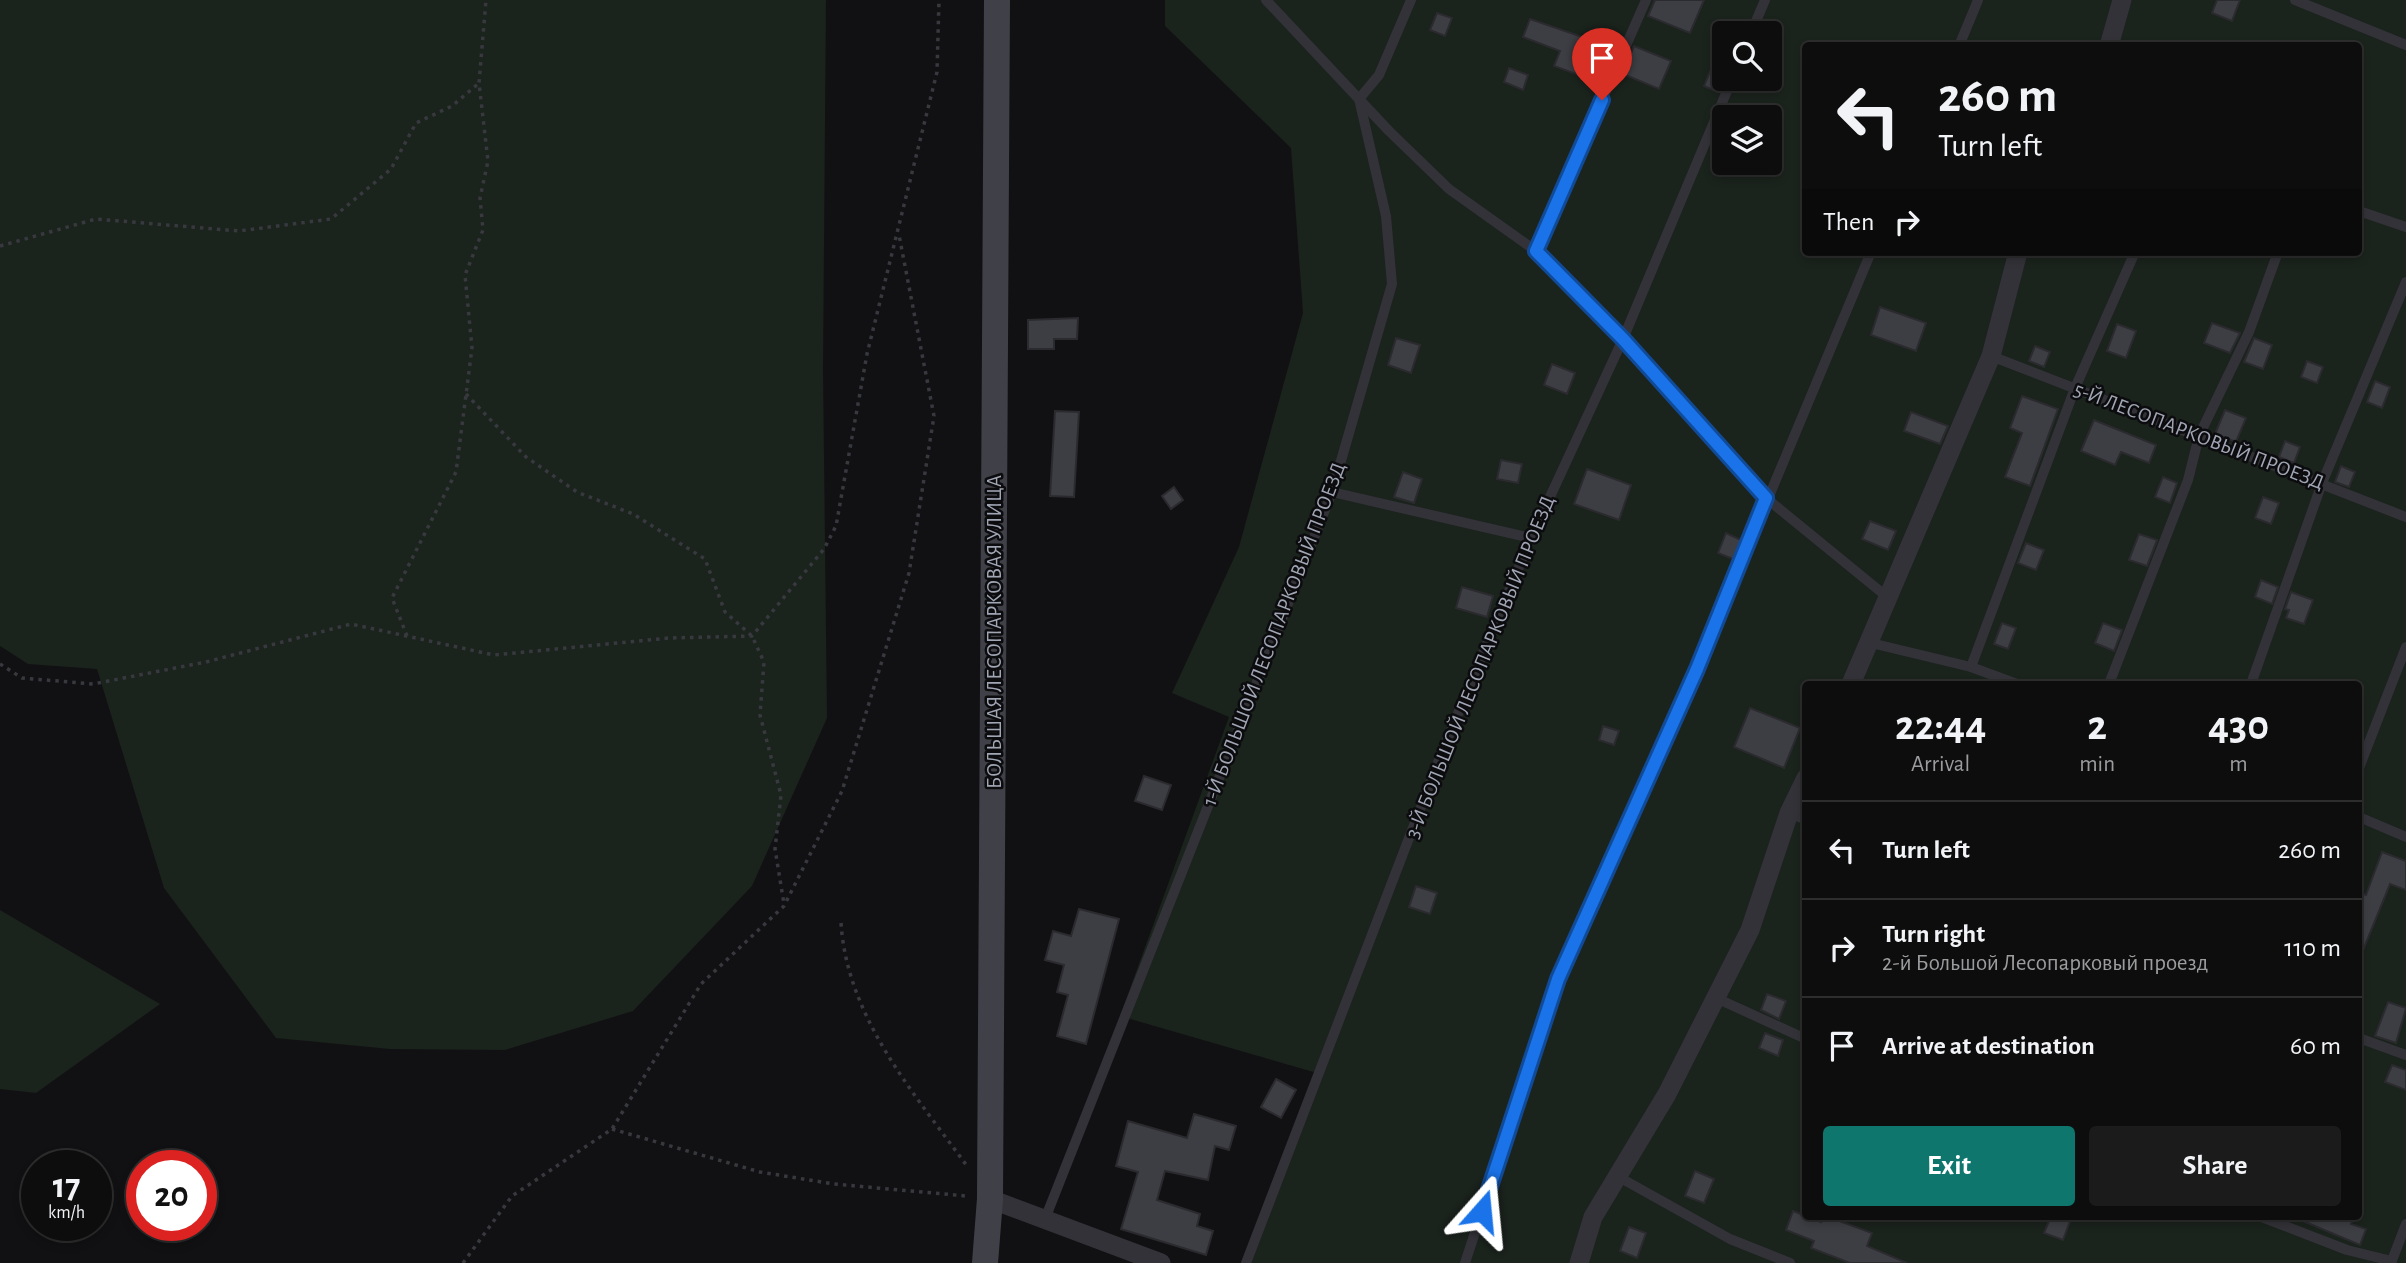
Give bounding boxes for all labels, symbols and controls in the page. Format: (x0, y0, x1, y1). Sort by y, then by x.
map controls (1712, 21, 1782, 175)
button: search (1712, 21, 1782, 91)
pin (1572, 28, 1632, 100)
icon: arrive (1583, 39, 1621, 77)
icon: left (1823, 70, 1914, 161)
text: 260 m (1938, 72, 2057, 121)
button: layers (1712, 105, 1782, 175)
text: Turn left (1938, 130, 2042, 162)
icon: right (1888, 203, 1926, 241)
text: Then (1823, 209, 1874, 235)
street label: 5-Й ЛЕСОПАРКОВЫЙ ПРОЕЗД (2071, 378, 2327, 493)
street label: 1-Й БОЛЬШОЙ ЛЕСОПАРКОВЫЙ ПРОЕЗД (1198, 459, 1349, 809)
street label: БОЛЬШАЯ ЛЕСОПАРКОВАЯ УЛИЦА (984, 475, 1005, 789)
street label: 3-Й БОЛЬШОЙ ЛЕСОПАРКОВЫЙ ПРОЕЗД (1401, 492, 1559, 841)
text: 22:44 (1895, 705, 1986, 747)
text: 2 (2087, 705, 2107, 747)
text: 430 (2208, 705, 2269, 747)
text: Arrival (1911, 753, 1970, 776)
text: min (2079, 753, 2115, 776)
text: m (2229, 753, 2248, 776)
icon: left (1823, 831, 1861, 869)
text: Turn left (1882, 837, 1970, 863)
text: 260 m (2278, 837, 2341, 863)
text: Turn right (1882, 921, 1985, 947)
icon: right (1823, 929, 1861, 967)
text: 110 m (2284, 935, 2341, 961)
text: 2-й Большой Лесопарковый проезд (1882, 952, 2208, 975)
icon: arrive (1823, 1027, 1861, 1065)
text: Arrive at destination (1882, 1033, 2095, 1059)
text: 60 m (2290, 1033, 2341, 1059)
button: Exit (1823, 1126, 2075, 1206)
button: Share (2089, 1126, 2341, 1206)
speed limit sign: 20 (126, 1150, 217, 1241)
text: 17 (53, 1169, 80, 1204)
position arrow (1445, 1174, 1519, 1248)
text: km/h (48, 1204, 85, 1222)

